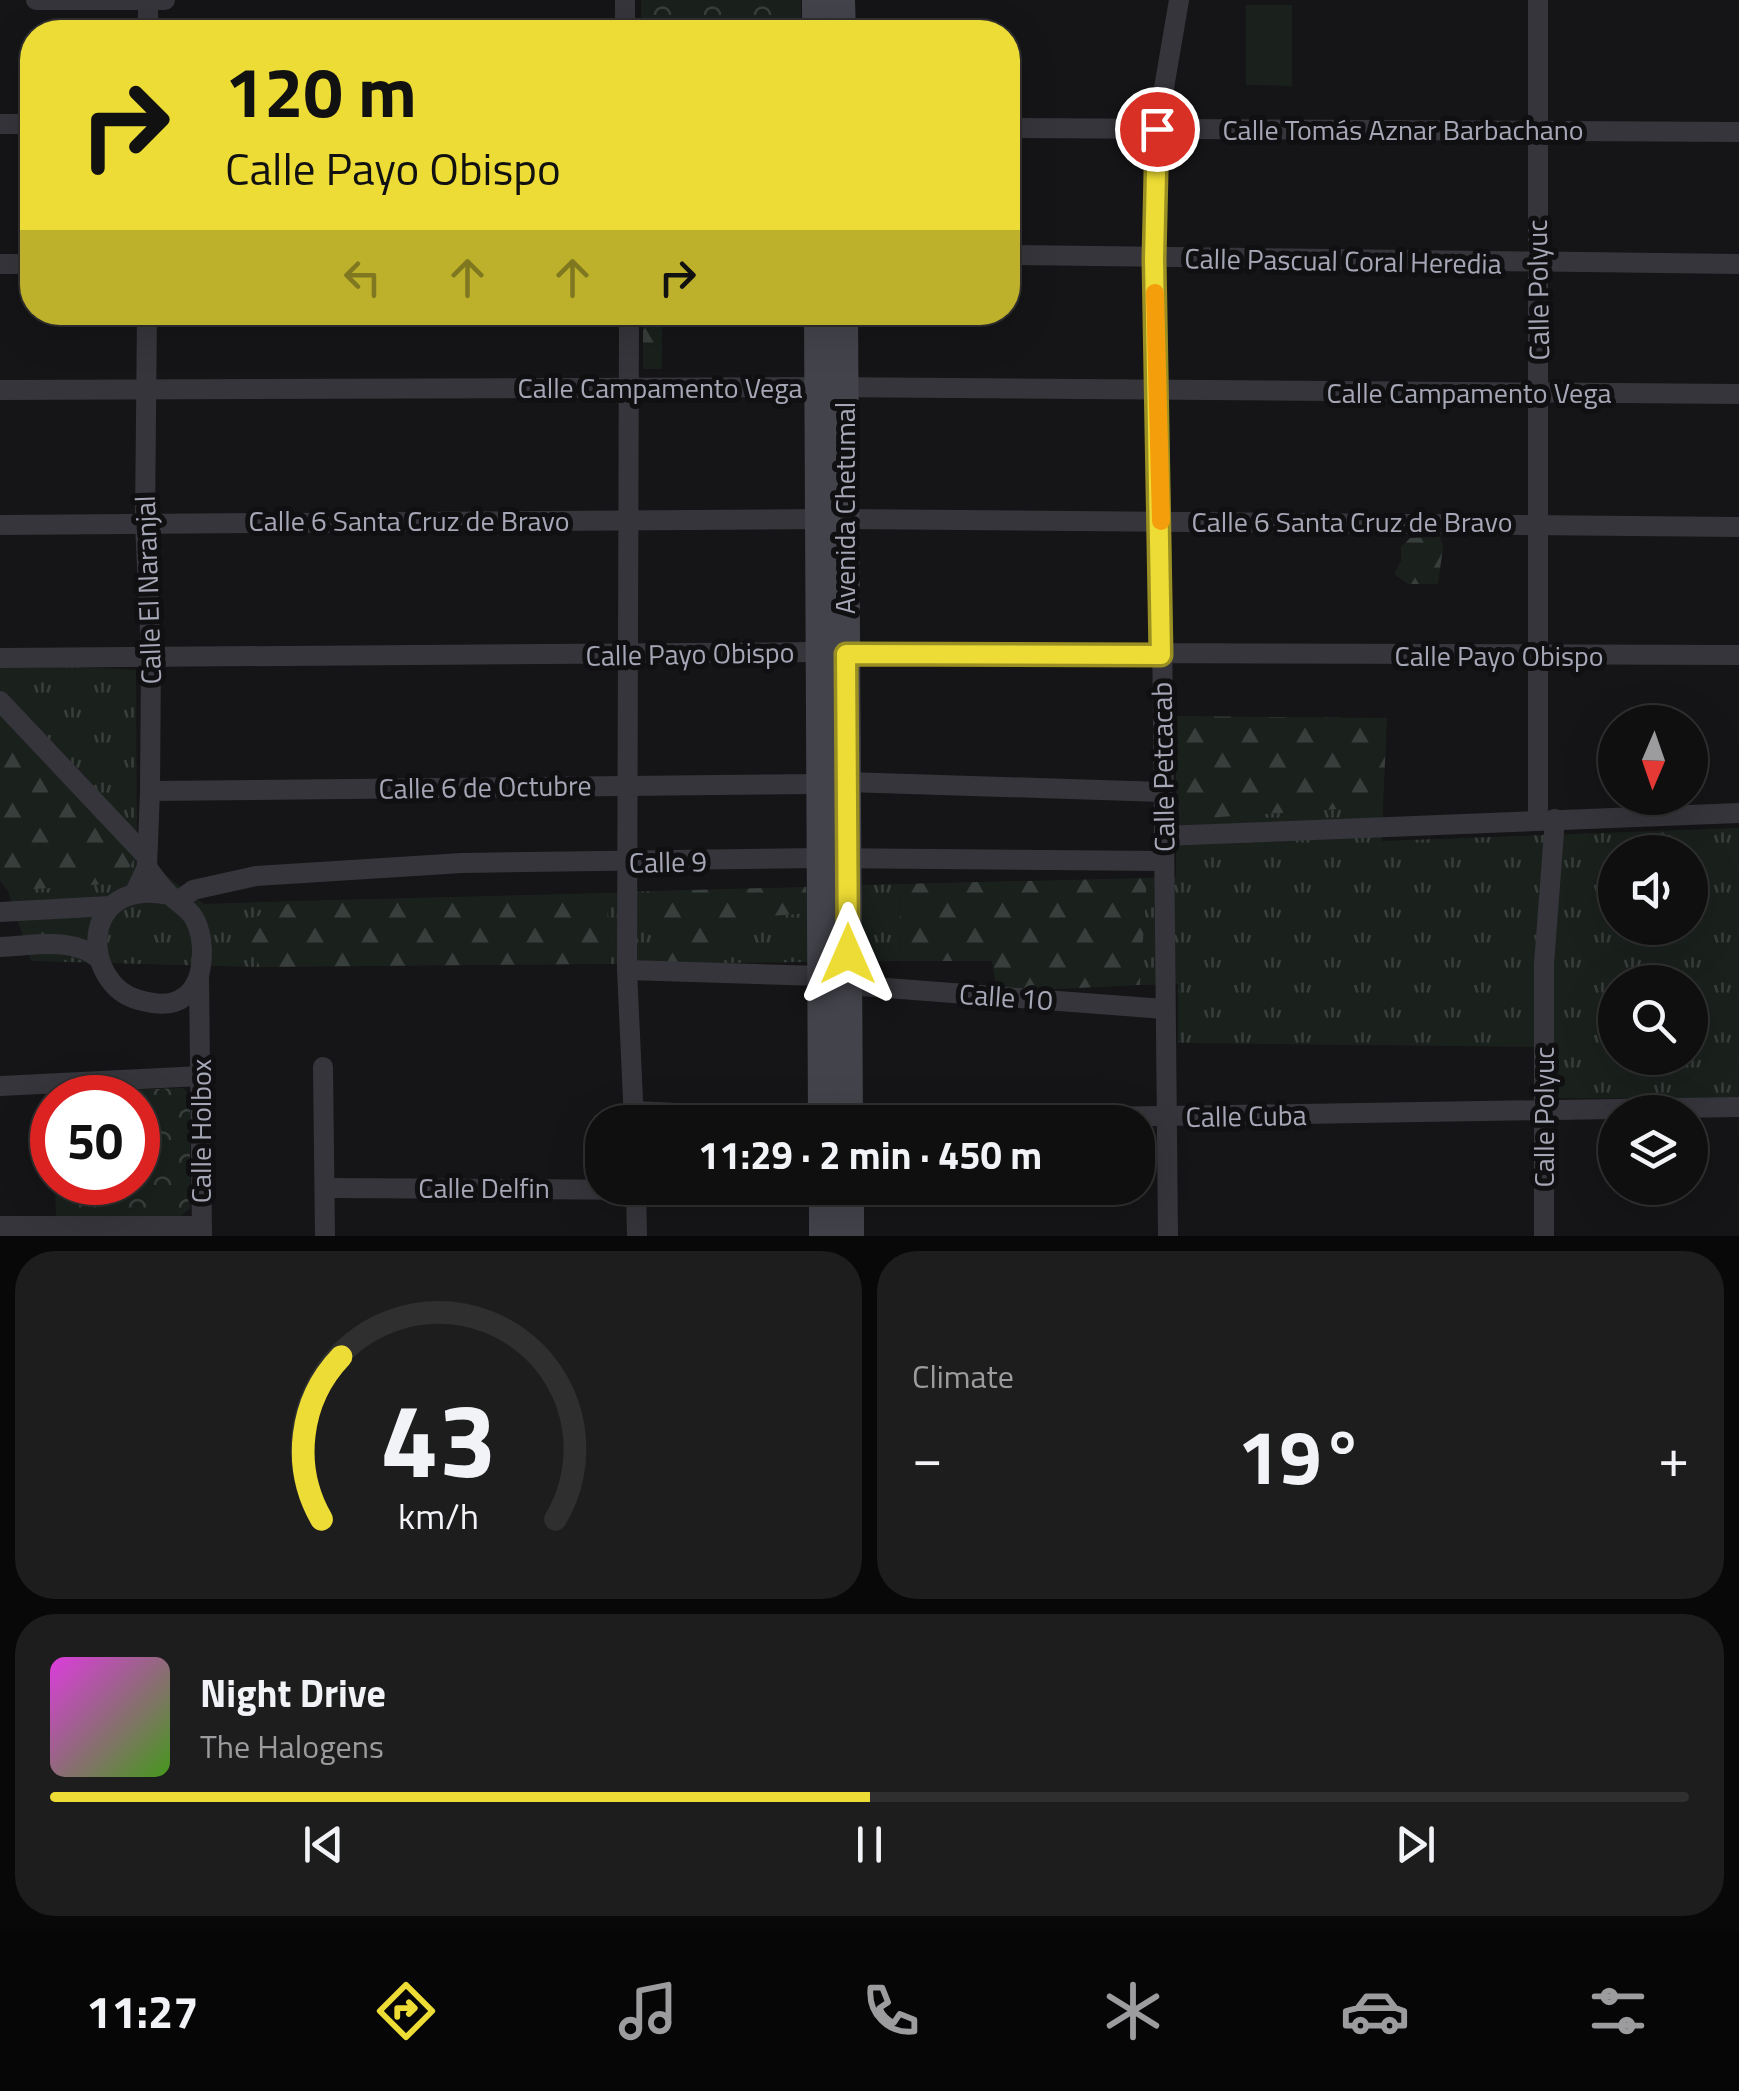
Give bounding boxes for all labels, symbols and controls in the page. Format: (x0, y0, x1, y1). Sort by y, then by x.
text: 120 m (225, 38, 417, 144)
icon: right (60, 60, 190, 190)
pin (1115, 87, 1200, 172)
icon: arrive (1130, 102, 1185, 157)
street label: Calle Tomás Aznar Barbachano (1222, 108, 1584, 151)
text: Calle Payo Obispo (225, 134, 561, 202)
street label: Calle Polyuc (1515, 219, 1560, 361)
street label: Calle Pascual Coral Heredia (1184, 236, 1502, 285)
icon: left (335, 250, 390, 305)
icon: ahead (440, 250, 495, 305)
icon: ahead (545, 250, 600, 305)
icon: right (650, 250, 705, 305)
street label: Calle Campamento Vega (517, 366, 803, 409)
street label: Calle Campamento Vega (1326, 371, 1612, 414)
street label: Avenida Chetumal (823, 402, 866, 614)
street label: Calle El Naranjal (123, 495, 172, 685)
street label: Calle 6 Santa Cruz de Bravo (248, 499, 570, 542)
street label: Calle 6 Santa Cruz de Bravo (1191, 500, 1513, 543)
street label: Calle Payo Obispo (585, 630, 795, 677)
street label: Calle Payo Obispo (1395, 634, 1603, 677)
street label: Calle Petcacab (1140, 682, 1185, 852)
north arrow (1598, 705, 1708, 815)
map controls (1598, 705, 1708, 1205)
street label: Calle 6 de Octubre (378, 763, 592, 810)
button: sound (1598, 835, 1708, 945)
street label: Calle 9 (629, 839, 707, 884)
position arrow (796, 902, 900, 1006)
button: search (1598, 965, 1708, 1075)
street label: Calle 10 (958, 972, 1054, 1021)
street label: Calle Polyuc (1522, 1047, 1565, 1187)
street label: Calle Holbox (179, 1058, 222, 1203)
speed limit sign: 50 (30, 1075, 160, 1205)
street label: Calle Cuba (1185, 1093, 1307, 1138)
button: layers (1598, 1095, 1708, 1205)
text: 11:29 · 2 min · 450 m (698, 1126, 1042, 1184)
street label: Calle Delfin (418, 1166, 550, 1209)
text: Climate (912, 1352, 1014, 1400)
text: 43 (380, 1359, 497, 1517)
text: 19° (1237, 1399, 1364, 1513)
text: − (912, 1415, 943, 1498)
text: + (1658, 1415, 1689, 1498)
text: km/h (398, 1488, 479, 1543)
text: Night Drive (200, 1664, 386, 1722)
text: The Halogens (200, 1722, 384, 1770)
icon: previous (296, 1817, 351, 1872)
icon: pause (842, 1817, 897, 1872)
icon: next (1388, 1817, 1443, 1872)
icon: directions (371, 1976, 441, 2046)
icon: music (613, 1976, 683, 2046)
icon: phone (856, 1976, 926, 2046)
icon: climate (1098, 1976, 1168, 2046)
icon: car (1340, 1976, 1410, 2046)
icon: filters (1583, 1976, 1653, 2046)
text: 11:27 (86, 1977, 199, 2045)

